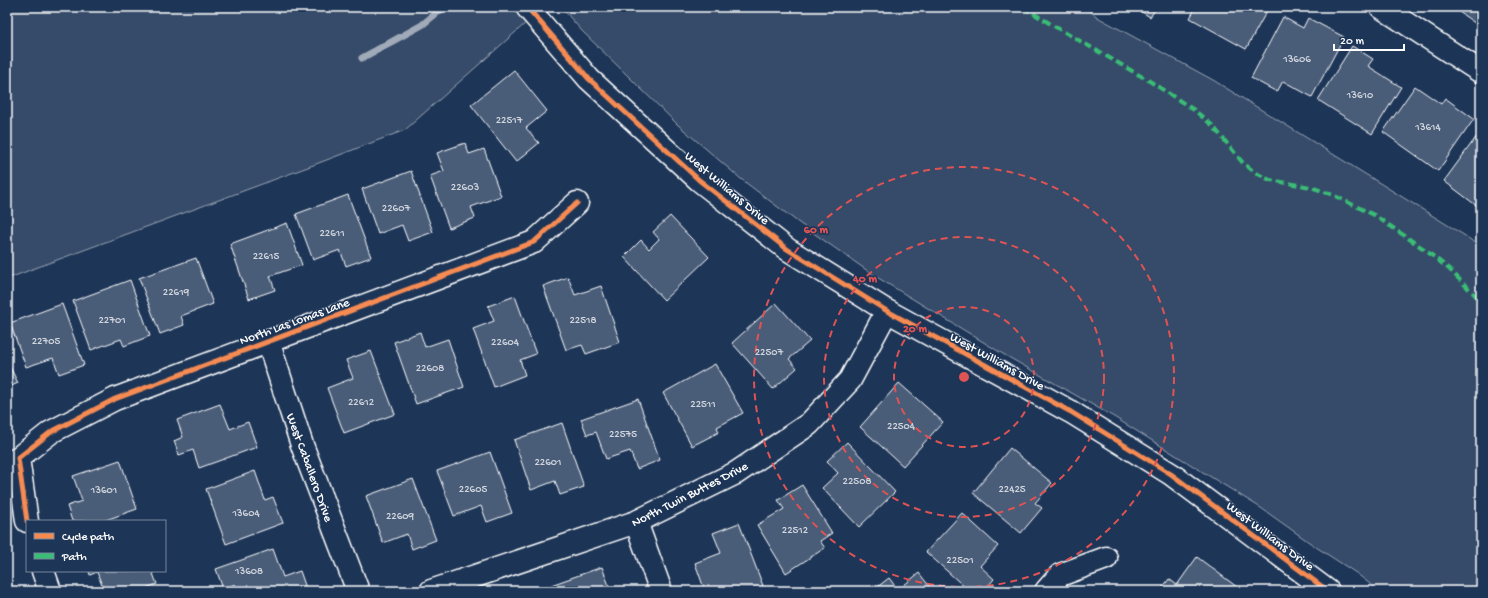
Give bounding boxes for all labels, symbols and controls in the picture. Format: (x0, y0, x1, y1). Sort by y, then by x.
scale bar (1334, 26, 1404, 52)
text: 20 m (1340, 35, 1365, 49)
house number: 13606 (1282, 54, 1311, 66)
house number: 13610 (1346, 90, 1373, 102)
house number: 22517 (496, 115, 523, 127)
house number: 13614 (1414, 122, 1441, 134)
street label: West Williams Drive (681, 149, 772, 229)
house number: 22603 (451, 182, 479, 194)
house number: 22607 (382, 203, 410, 215)
text: 60 m (804, 224, 829, 238)
house number: 22611 (319, 228, 345, 240)
house number: 22615 (253, 251, 280, 263)
text: 40 m (852, 273, 877, 287)
house number: 22619 (163, 287, 190, 299)
street label: North Las Lomas Lane (238, 295, 352, 349)
house number: 22701 (98, 315, 126, 327)
house number: 22518 (569, 315, 597, 327)
text: 20 m (903, 323, 928, 337)
street label: West Williams Drive (947, 330, 1047, 395)
house number: 22705 (32, 336, 60, 348)
house number: 22604 (491, 337, 520, 349)
house number: 22507 (755, 347, 784, 359)
house number: 22608 (416, 363, 444, 375)
centre of rings (957, 370, 971, 384)
house number: 22612 (348, 397, 375, 409)
house number: 22511 (690, 399, 716, 411)
street label: West Caballero Drive (282, 411, 335, 524)
house number: 22504 (887, 421, 916, 433)
house number: 22575 (609, 429, 637, 441)
house number: 22601 (534, 457, 562, 469)
street label: North Twin Buttes Drive (629, 459, 751, 531)
house number: 22508 (843, 476, 871, 488)
house number: 22605 (459, 484, 487, 496)
house number: 22425 (998, 484, 1026, 496)
house number: 13601 (90, 485, 117, 497)
street label: West Williams Drive (1223, 499, 1317, 575)
house number: 13604 (231, 508, 260, 520)
house number: 22609 (386, 511, 415, 523)
legend (26, 520, 166, 572)
house number: 22512 (782, 525, 809, 537)
text: Cycle path (62, 531, 115, 545)
text: Path (61, 551, 87, 565)
house number: 22501 (946, 555, 974, 567)
house number: 13608 (234, 566, 263, 578)

